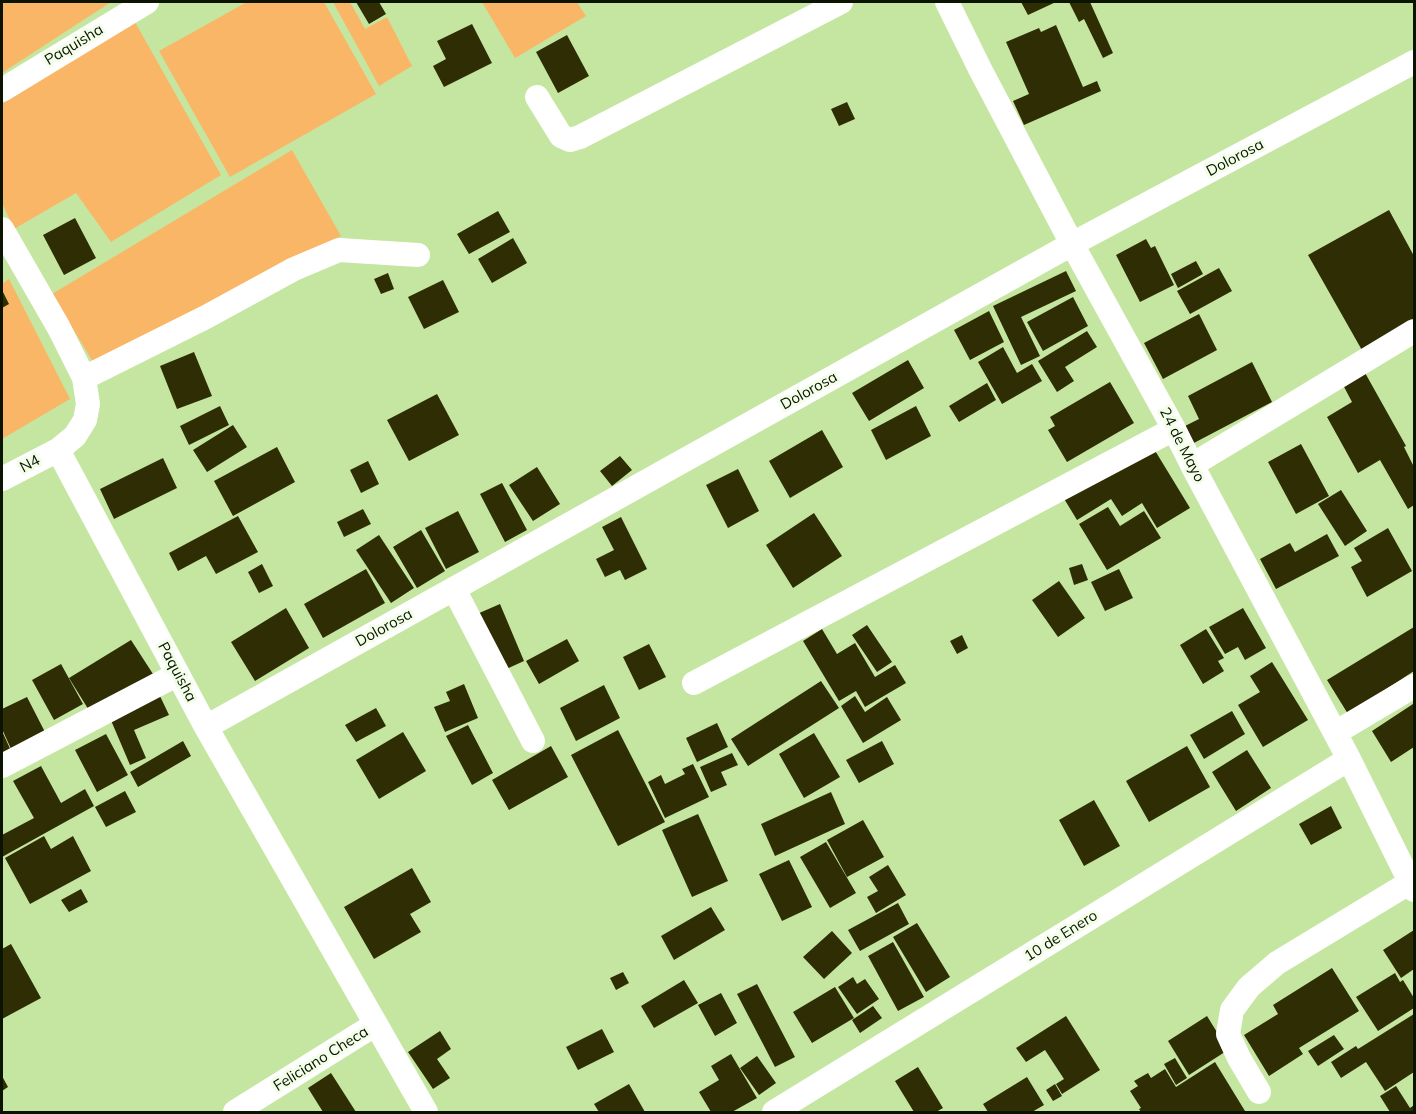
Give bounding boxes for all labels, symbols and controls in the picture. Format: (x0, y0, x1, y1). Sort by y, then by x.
street label: Paquisha (42, 21, 106, 69)
street label: Dolorosa (1203, 135, 1267, 181)
street label: Dolorosa (777, 368, 841, 414)
street label: 24 de Mayo (1156, 405, 1208, 485)
street label: N4 (17, 451, 43, 477)
street label: Dolorosa (352, 605, 416, 651)
street label: Paquisha (154, 639, 200, 705)
street label: 10 de Enero (1021, 906, 1101, 966)
street label: Feliciano Checa (270, 1023, 372, 1095)

